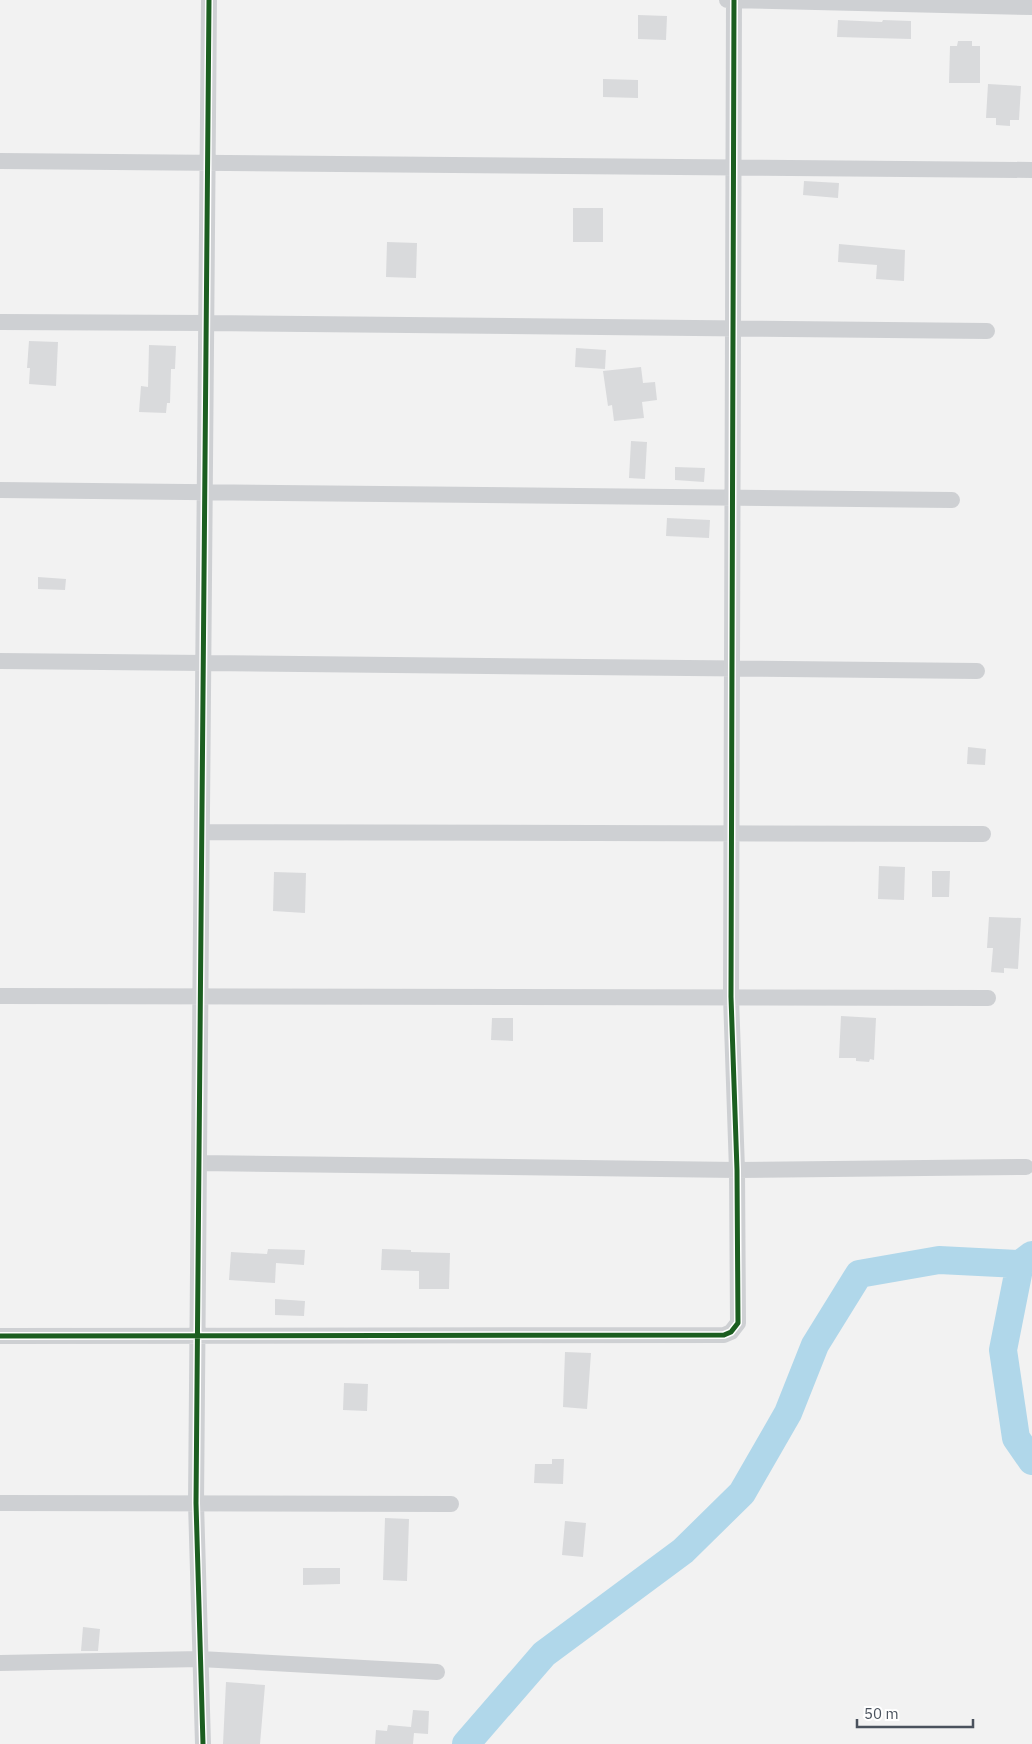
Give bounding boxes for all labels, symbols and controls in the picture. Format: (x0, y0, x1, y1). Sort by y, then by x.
scale bar (857, 1696, 973, 1728)
text: 50 m (864, 1704, 899, 1723)

